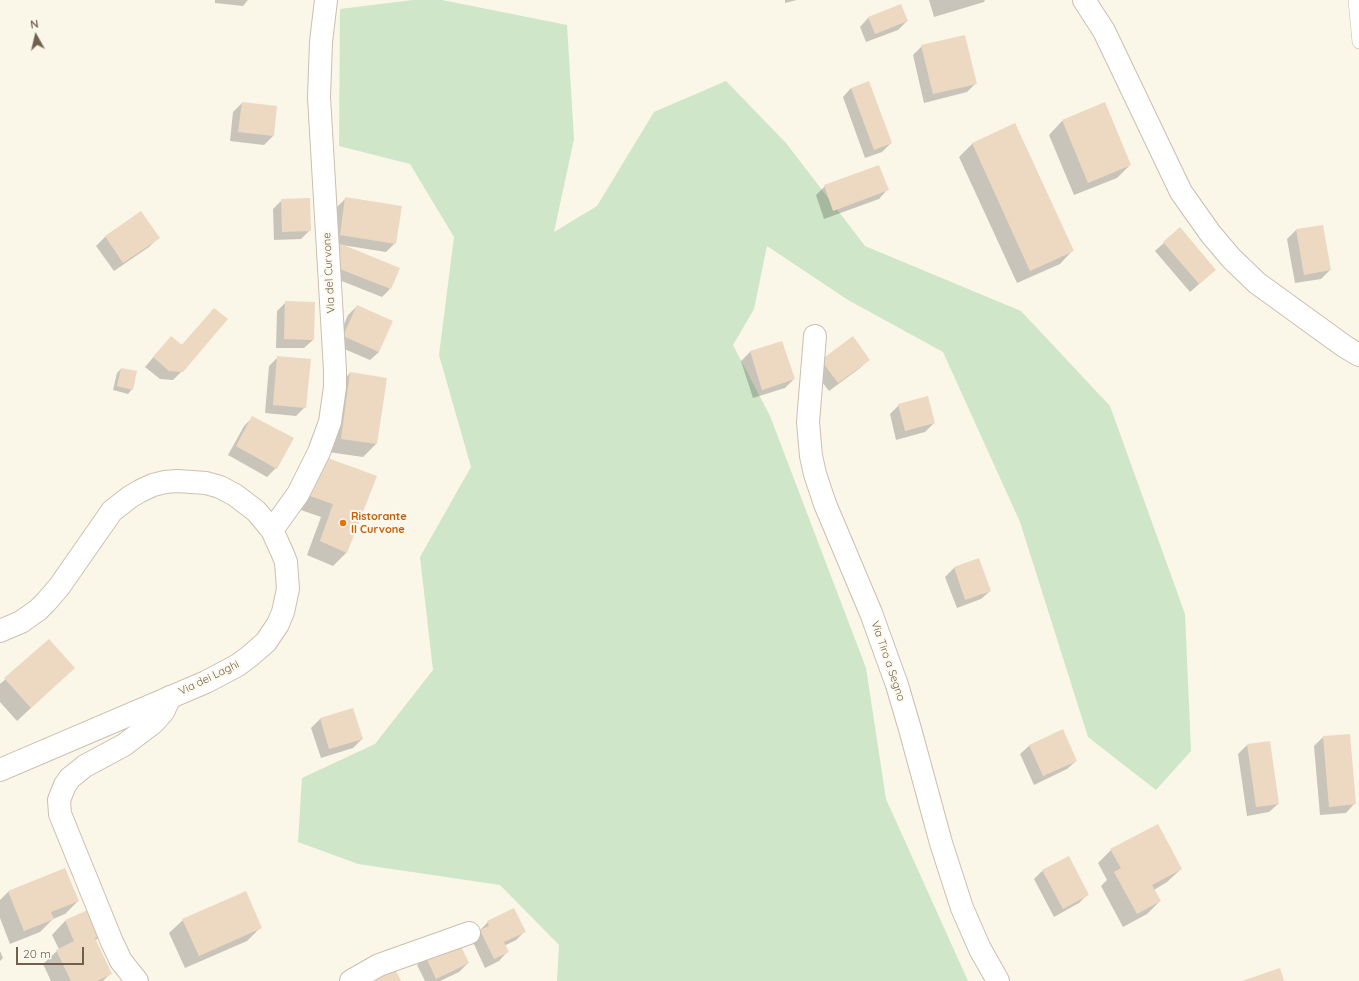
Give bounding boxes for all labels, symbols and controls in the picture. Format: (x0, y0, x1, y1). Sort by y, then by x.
north arrow (16, 16, 56, 56)
text: N (29, 17, 39, 32)
street label: Via del Curvone (320, 232, 338, 314)
place label: Ristorante Il Curvone (351, 510, 407, 536)
marker: Ristorante Il Curvone (338, 518, 348, 528)
street label: Via Tiro a Segno (868, 619, 908, 703)
street label: Via dei Laghi (177, 658, 241, 698)
scale bar (18, 939, 86, 965)
text: 20 m (23, 946, 51, 961)

